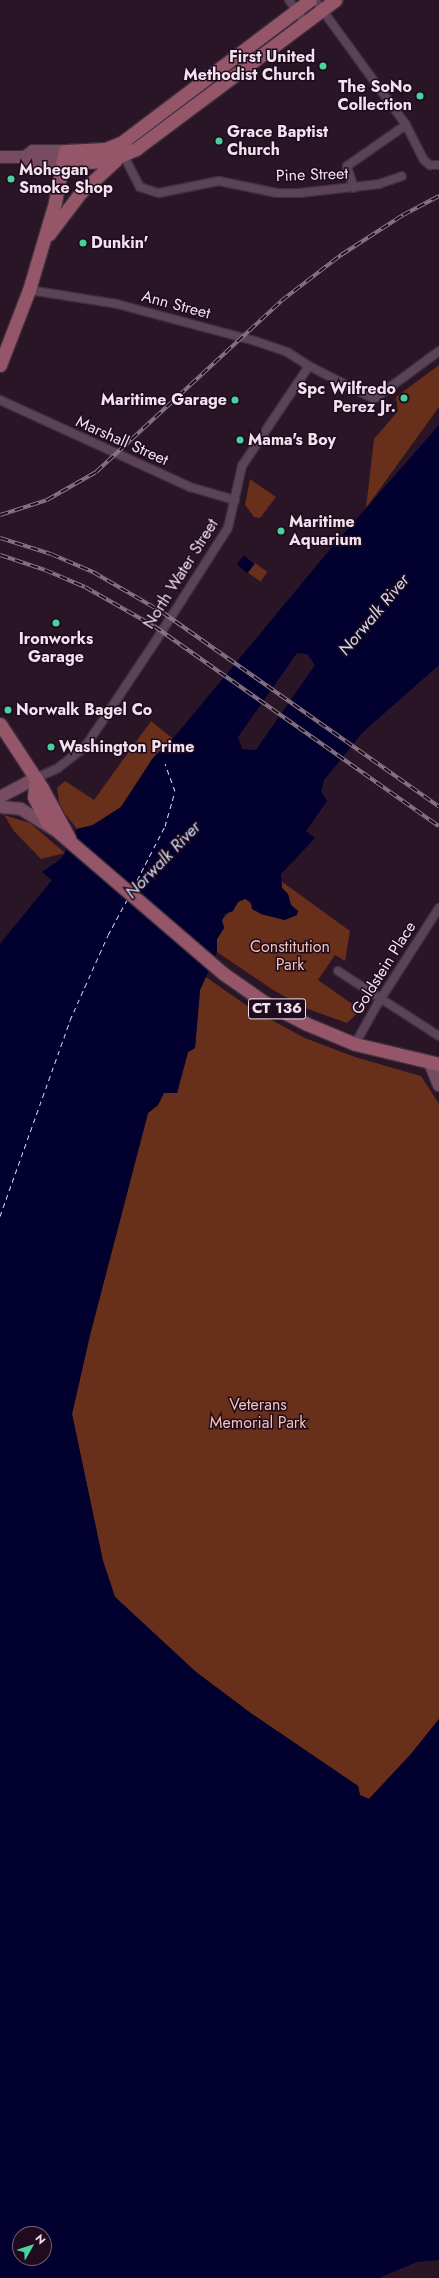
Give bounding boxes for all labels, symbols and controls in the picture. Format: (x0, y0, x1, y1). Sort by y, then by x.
place label: First United Methodist Church (184, 47, 315, 85)
marker: First United Methodist Church (318, 61, 328, 71)
place label: The SoNo Collection (337, 77, 412, 115)
marker: The SoNo Collection (415, 91, 425, 101)
place label: Grace Baptist Church (227, 122, 328, 160)
marker: Grace Baptist Church (214, 136, 224, 146)
place label: Mohegan Smoke Shop (19, 160, 113, 198)
street label: Pine Street (275, 164, 349, 186)
marker: Mohegan Smoke Shop (6, 174, 16, 184)
place label: Dunkin' (91, 233, 148, 253)
marker: Dunkin' (78, 238, 88, 248)
street label: Ann Street (140, 287, 212, 323)
place label: Spc Wilfredo Perez Jr. (297, 379, 396, 417)
place label: Maritime Garage (101, 390, 227, 410)
marker: Spc Wilfredo Perez Jr. (399, 393, 409, 403)
marker: Maritime Garage (230, 395, 240, 405)
street label: Marshall Street (73, 412, 171, 470)
place label: Mama's Boy (248, 430, 336, 450)
marker: Mama's Boy (235, 435, 245, 445)
place label: Maritime Aquarium (289, 512, 362, 550)
street label: North Water Street (139, 515, 223, 633)
marker: Maritime Aquarium (276, 526, 286, 536)
water label: Norwalk River (334, 570, 414, 660)
marker: Ironworks Garage (51, 618, 61, 628)
place label: Ironworks Garage (19, 629, 93, 667)
place label: Norwalk Bagel Co (16, 700, 152, 720)
marker: Norwalk Bagel Co (3, 705, 13, 715)
place label: Washington Prime (59, 737, 194, 757)
marker: Washington Prime (46, 742, 56, 752)
water label: Norwalk River (121, 817, 205, 903)
street label: Goldstein Place (348, 918, 420, 1018)
park label: Constitution Park (250, 937, 330, 975)
road number: CT 136 (248, 996, 306, 1022)
park label: Veterans Memorial Park (210, 1395, 306, 1433)
north arrow (12, 2226, 52, 2266)
text: N (32, 2231, 50, 2248)

